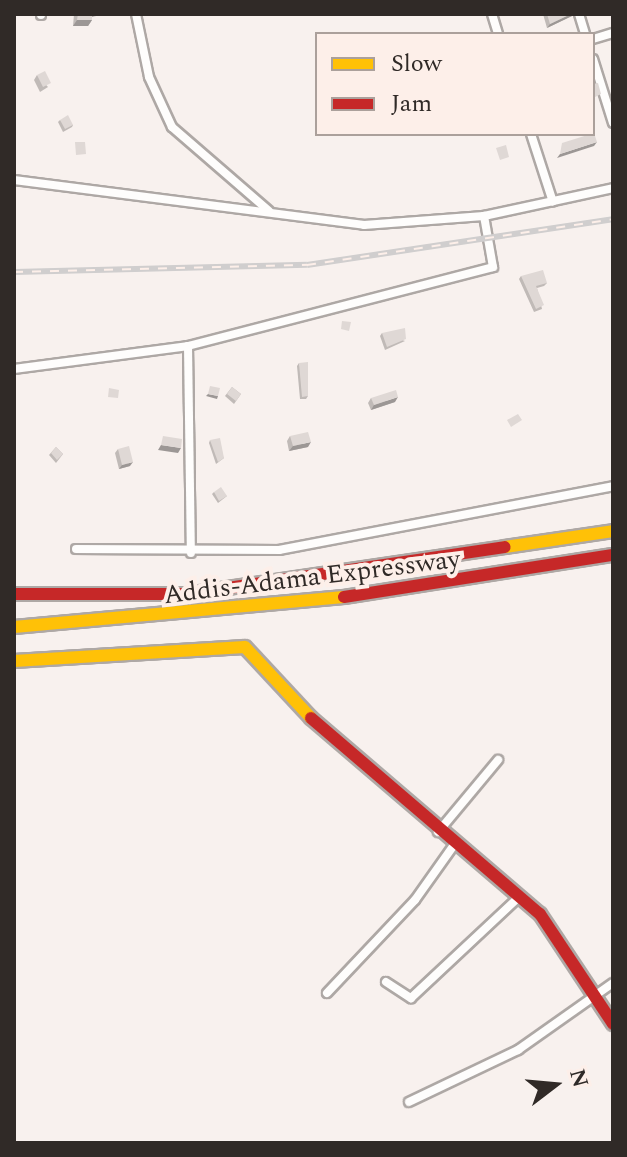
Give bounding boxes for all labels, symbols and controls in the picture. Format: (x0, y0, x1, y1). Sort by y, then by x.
legend (315, 32, 595, 136)
text: Slow (391, 46, 442, 82)
text: Jam (391, 86, 432, 122)
street label: Addis-Adama Expressway (162, 544, 462, 612)
north arrow (515, 1045, 595, 1125)
text: N (560, 1065, 597, 1091)

